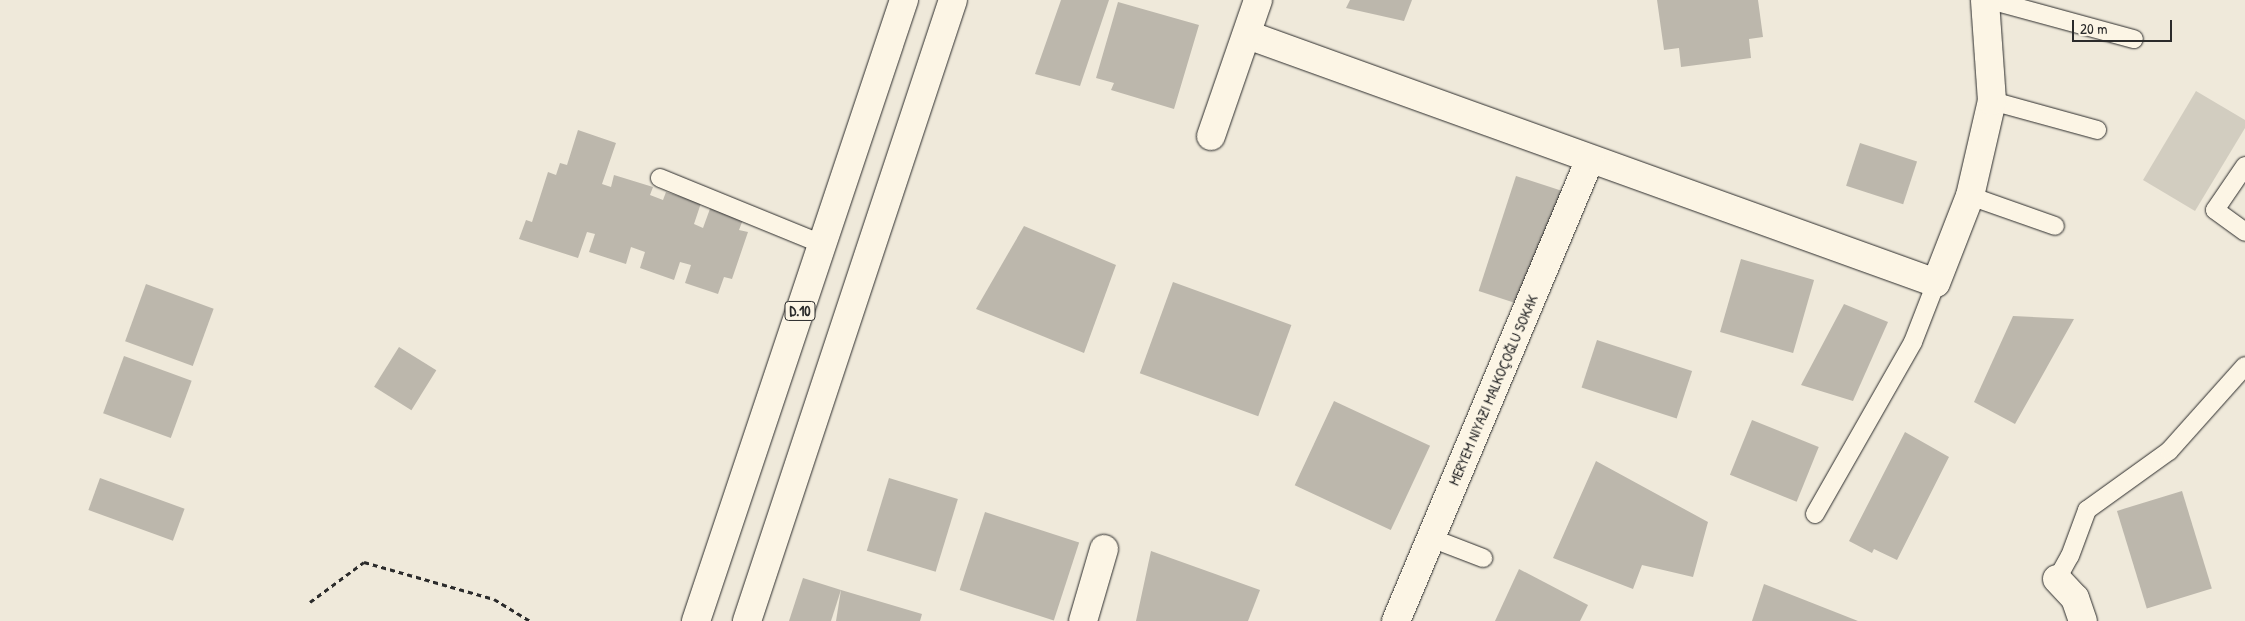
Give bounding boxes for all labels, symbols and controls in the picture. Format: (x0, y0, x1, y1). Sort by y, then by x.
scale bar (2075, 10, 2175, 42)
text: 20 m (2080, 18, 2107, 39)
street label: MERYEM NIYAZI MALKOÇOĞLU SOKAK (1445, 292, 1541, 488)
road number: D.10 (784, 300, 816, 322)

